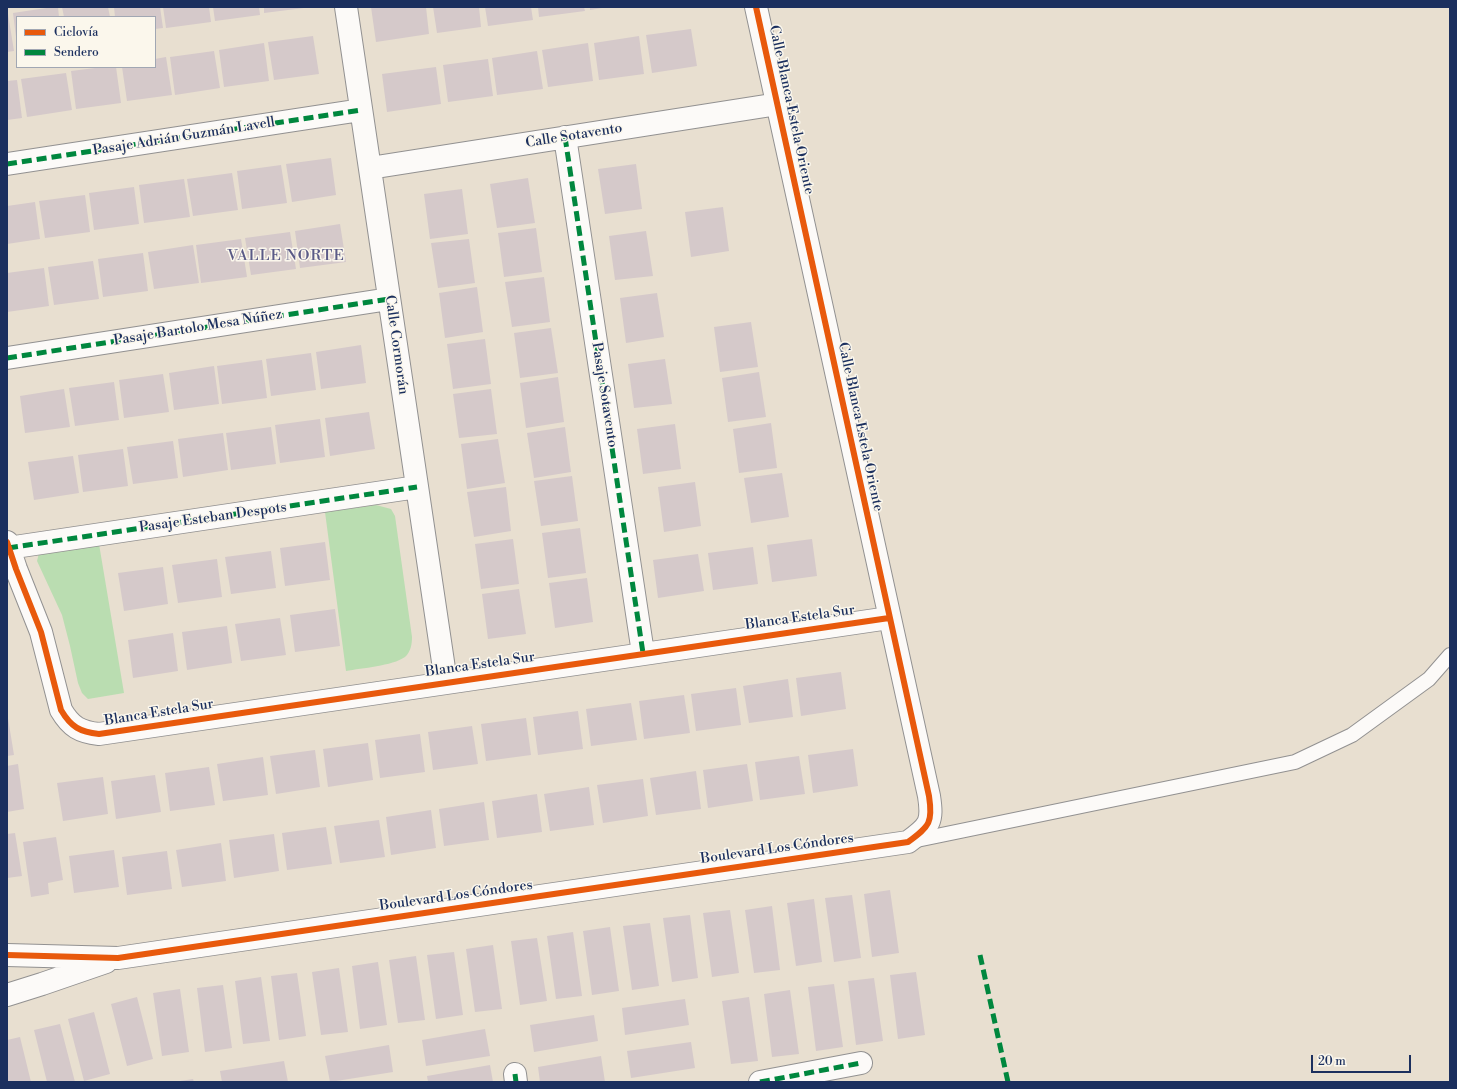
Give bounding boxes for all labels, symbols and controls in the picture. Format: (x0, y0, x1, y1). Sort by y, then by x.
legend (16, 16, 156, 68)
street label: Calle Blanca Estela Oriente (765, 24, 817, 196)
text: Ciclovía (54, 25, 98, 40)
text: Sendero (54, 45, 99, 60)
street label: Pasaje Adrián Guzmán Lavell (92, 114, 276, 160)
street label: Calle Sotavento (524, 120, 624, 152)
district label: VALLE NORTE (227, 247, 345, 265)
street label: Calle Cormorán (381, 294, 411, 396)
street label: Pasaje Bartolo Mesa Núñez (113, 306, 283, 350)
street label: Pasaje Sotavento (587, 341, 621, 449)
street label: Calle Blanca Estela Oriente (834, 341, 886, 513)
street label: Pasaje Esteban Despots (138, 499, 288, 537)
street label: Blanca Estela Sur (744, 602, 856, 634)
street label: Blanca Estela Sur (424, 649, 536, 681)
street label: Blanca Estela Sur (103, 696, 215, 730)
street label: Boulevard Los Cóndores (699, 830, 855, 868)
street label: Boulevard Los Cóndores (378, 877, 534, 915)
scale bar (1313, 1047, 1413, 1073)
text: 20 m (1318, 1054, 1346, 1069)

